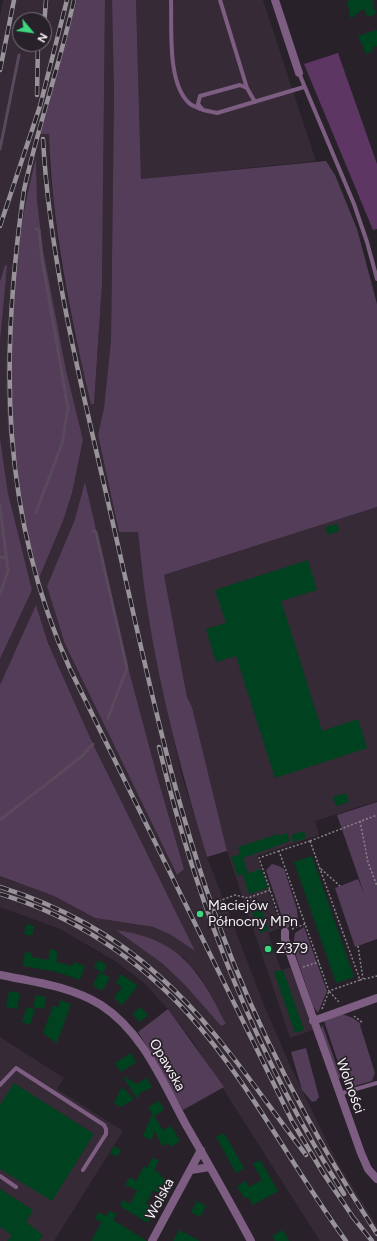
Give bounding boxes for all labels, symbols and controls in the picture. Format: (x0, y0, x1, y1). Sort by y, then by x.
north arrow (12, 12, 52, 52)
text: N (34, 31, 50, 44)
place label: Maciejów Północny MPn (208, 898, 298, 930)
marker: Maciejów Północny MPn (195, 909, 205, 919)
place label: Z379 (276, 941, 308, 957)
marker: Z379 (263, 944, 273, 954)
street label: Opawska (145, 1036, 189, 1094)
street label: Wolności (332, 1056, 368, 1116)
street label: Wolska (142, 1175, 178, 1223)

